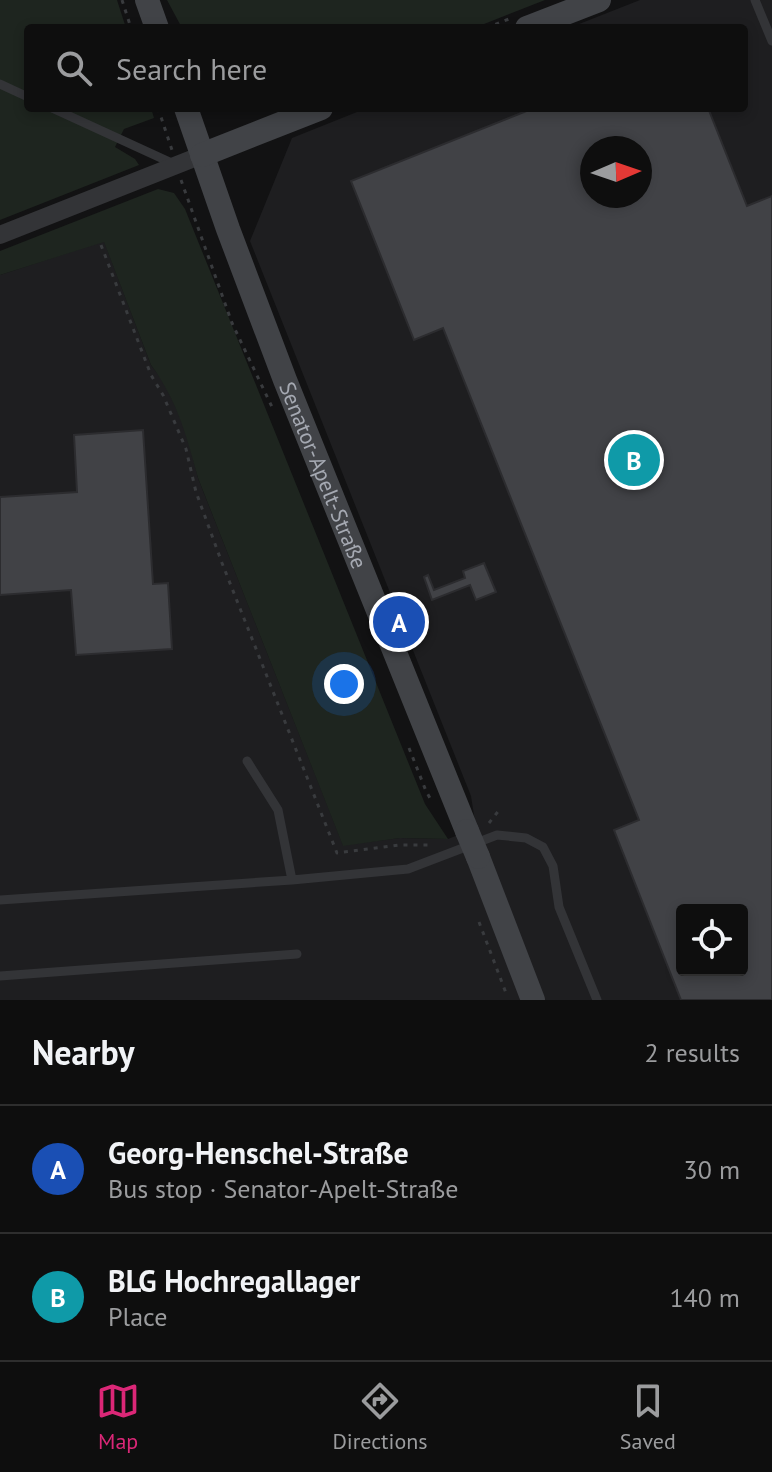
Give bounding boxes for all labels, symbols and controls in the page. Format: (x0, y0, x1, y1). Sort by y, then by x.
search box (24, 24, 748, 112)
icon: search (52, 46, 96, 90)
text: Search here (116, 49, 267, 88)
north arrow (580, 136, 652, 208)
street label: Senator-Apelt-Straße (273, 377, 374, 573)
pin: B (608, 430, 660, 490)
pin: A (373, 592, 425, 652)
your location (324, 664, 364, 704)
map controls (676, 904, 748, 976)
button: locate (676, 904, 748, 976)
text: Nearby (32, 1030, 134, 1074)
text: 2 results (645, 1036, 740, 1069)
text: Georg-Henschel-Straße (108, 1133, 409, 1172)
text: A (50, 1153, 66, 1186)
text: 30 m (684, 1153, 740, 1186)
text: Bus stop · Senator-Apelt-Straße (108, 1172, 459, 1205)
text: BLG Hochregallager (108, 1261, 360, 1300)
text: B (50, 1281, 66, 1314)
text: 140 m (669, 1281, 740, 1314)
text: Place (108, 1300, 167, 1333)
tab: Map (96, 1379, 140, 1455)
tab: Directions (332, 1379, 428, 1455)
tab: Saved (620, 1379, 676, 1455)

